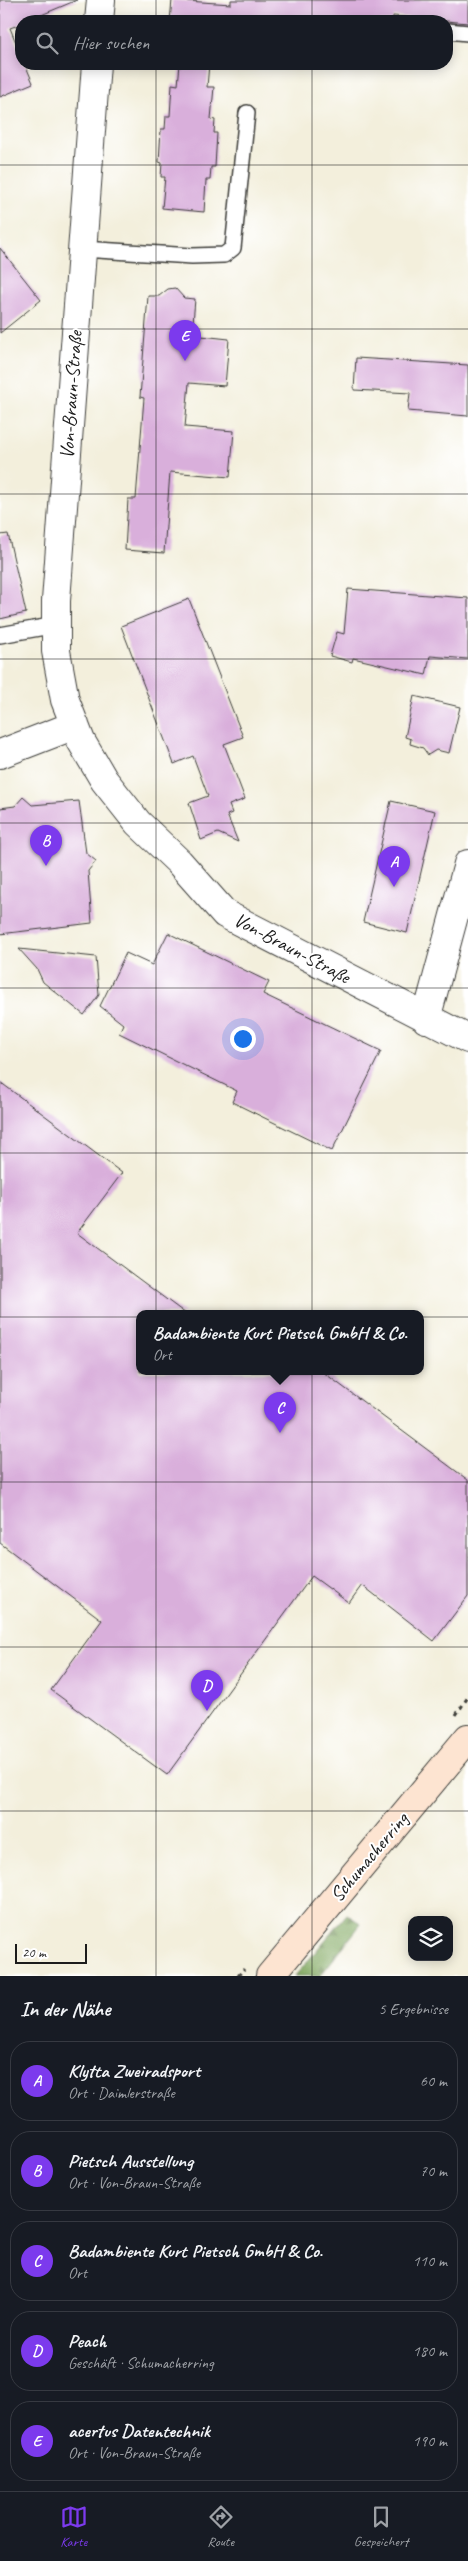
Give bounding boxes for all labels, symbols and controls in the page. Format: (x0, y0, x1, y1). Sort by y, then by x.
search box (15, 15, 453, 70)
icon: search (33, 29, 61, 57)
text: Hier suchen (73, 31, 149, 55)
pin: E (169, 320, 201, 361)
street label: Von-Braun-Straße (54, 329, 88, 460)
pin: B (30, 825, 62, 866)
pin: A (378, 846, 410, 887)
street label: Von-Braun-Straße (230, 907, 356, 990)
your location (230, 1026, 256, 1052)
popup (136, 1310, 424, 1375)
text: Badambiente Kurt Pietsch GmbH & Co. (153, 1321, 407, 1345)
text: Ort (153, 1345, 172, 1365)
pin: C (264, 1392, 296, 1433)
pin: D (191, 1670, 223, 1711)
street label: Schumacherring (324, 1806, 415, 1907)
map controls (408, 1916, 453, 1961)
button: layers (408, 1916, 453, 1961)
scale bar (15, 1941, 88, 1964)
text: 20 m (22, 1944, 46, 1961)
text: In der Nähe (20, 1996, 110, 2022)
text: 5 Ergebnisse (379, 1999, 448, 2019)
text: Klytta Zweiradsport (68, 2059, 200, 2083)
text: A (33, 2071, 41, 2091)
text: 60 m (420, 2071, 447, 2091)
text: Ort · Daimlerstraße (68, 2083, 175, 2103)
text: Pietsch Ausstellung (68, 2149, 193, 2173)
text: B (33, 2161, 41, 2181)
text: 70 m (420, 2161, 447, 2181)
text: Ort · Von-Braun-Straße (68, 2173, 200, 2193)
text: Badambiente Kurt Pietsch GmbH & Co. (68, 2239, 323, 2263)
text: C (33, 2251, 41, 2271)
text: 110 m (413, 2251, 447, 2271)
text: Ort (68, 2263, 87, 2283)
text: Peach (68, 2329, 106, 2353)
text: D (32, 2341, 42, 2361)
text: 180 m (413, 2341, 447, 2361)
text: Geschäft · Schumacherring (68, 2353, 214, 2373)
text: acertus Datentechnik (68, 2419, 210, 2443)
text: E (33, 2431, 41, 2451)
text: 190 m (413, 2431, 447, 2451)
text: Ort · Von-Braun-Straße (68, 2443, 200, 2463)
tab: Karte (60, 2503, 88, 2550)
tab: Route (207, 2503, 235, 2550)
tab: Gespeichert (354, 2503, 408, 2550)

